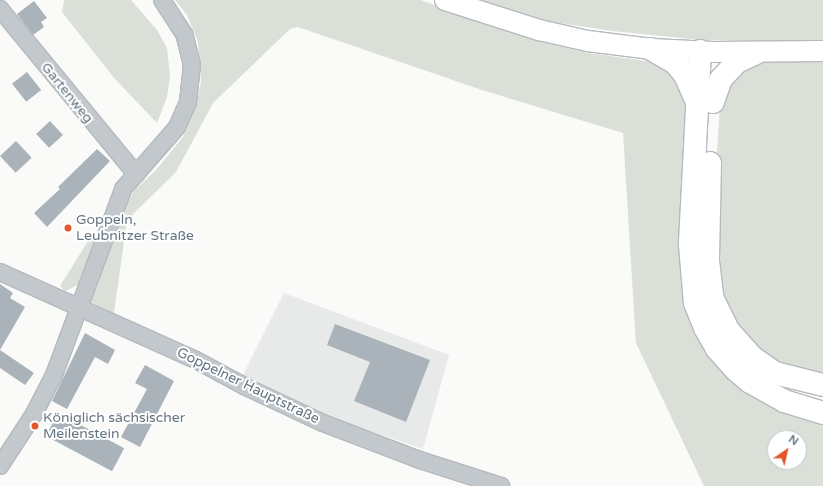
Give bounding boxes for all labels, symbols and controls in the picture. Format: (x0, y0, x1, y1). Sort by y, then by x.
street label: Gartenweg (37, 59, 97, 127)
place label: Goppeln, Leubnitzer Straße (76, 212, 194, 244)
marker: Goppeln, Leubnitzer Straße (63, 223, 73, 233)
street label: Goppelner Hauptstraße (174, 344, 322, 428)
place label: Königlich sächsischer Meilenstein (43, 410, 185, 442)
marker: Königlich sächsischer Meilenstein (30, 421, 40, 431)
north arrow (767, 430, 807, 470)
text: N (786, 433, 801, 448)

